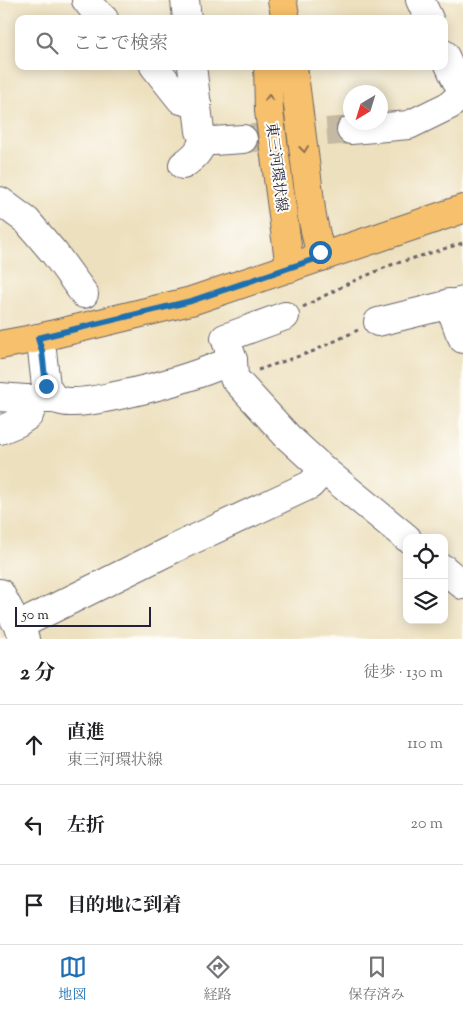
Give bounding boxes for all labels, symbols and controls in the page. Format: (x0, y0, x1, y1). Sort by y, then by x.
search box (15, 15, 448, 70)
icon: search (33, 29, 61, 57)
text: ここで検索 (73, 31, 168, 58)
north arrow (343, 85, 388, 130)
one-way arrow (264, 94, 274, 102)
street label: 東三河環状線 (260, 121, 291, 213)
one-way arrow (298, 145, 308, 154)
route start (309, 241, 332, 264)
route end (35, 375, 58, 398)
map controls (403, 534, 448, 624)
button: locate (403, 534, 448, 579)
button: layers (403, 579, 448, 624)
scale bar (15, 604, 151, 627)
text: 50 m (22, 606, 49, 626)
text: 2 分 (20, 659, 55, 689)
text: 徒歩 · 130 m (363, 662, 443, 685)
text: 直進 (67, 720, 105, 747)
icon: ahead (20, 731, 48, 759)
text: 110 m (407, 733, 443, 756)
text: 東三河環状線 (67, 750, 163, 773)
icon: left (20, 811, 48, 839)
text: 左折 (67, 813, 105, 840)
text: 20 m (410, 813, 443, 836)
icon: arrive (20, 891, 48, 919)
text: 目的地に到着 (67, 893, 181, 920)
tab: 地図 (59, 953, 87, 1006)
tab: 経路 (204, 953, 232, 1006)
tab: 保存済み (349, 953, 405, 1006)

